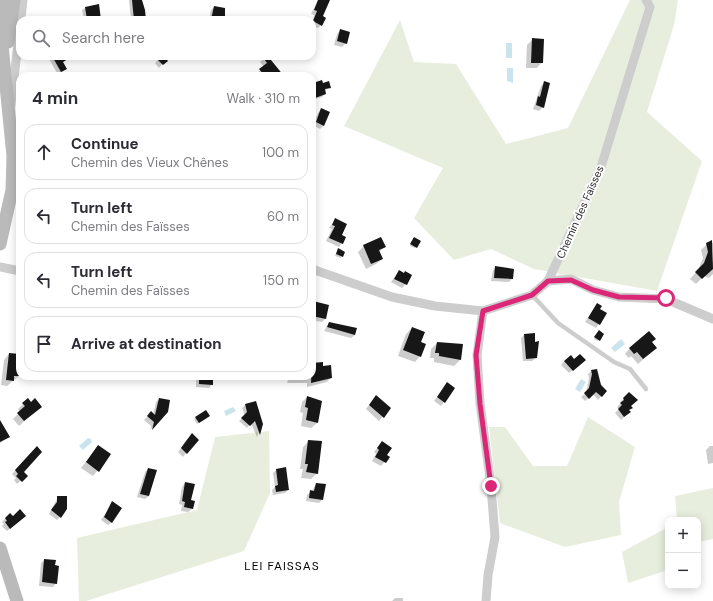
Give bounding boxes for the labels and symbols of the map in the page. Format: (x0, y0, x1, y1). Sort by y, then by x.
street label: Chemin des Faïsses (553, 163, 607, 261)
route start (657, 289, 675, 307)
route end (482, 477, 500, 495)
district label: LEI FAISSAS (244, 558, 320, 574)

